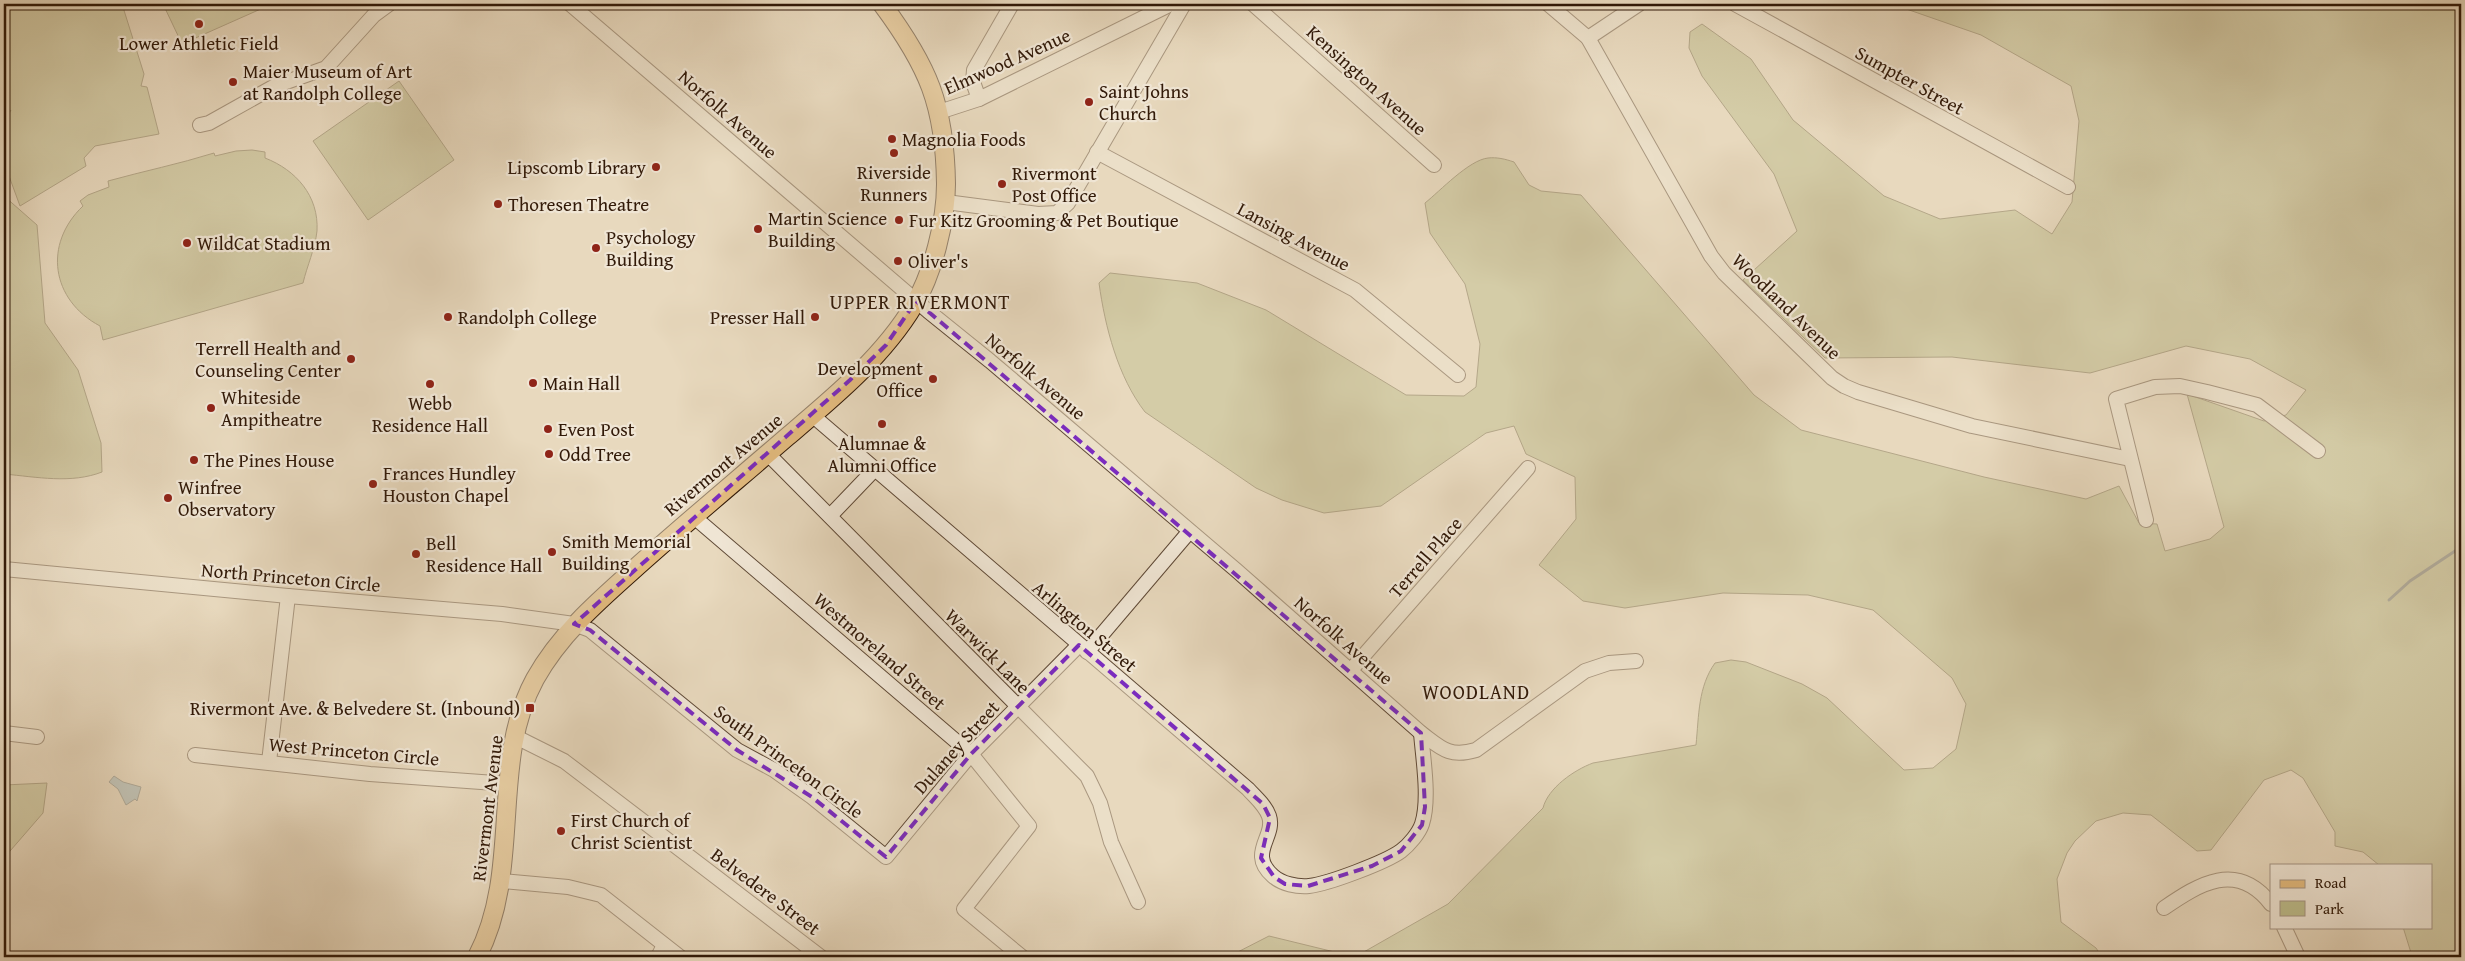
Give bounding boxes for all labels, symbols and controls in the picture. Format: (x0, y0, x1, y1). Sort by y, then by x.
marker: Lower Athletic Field (193, 18, 205, 30)
street label: Kensington Avenue (1301, 18, 1433, 142)
street label: Elmwood Avenue (939, 21, 1075, 101)
place label: Lower Athletic Field (119, 29, 280, 57)
street label: Sumpter Street (1850, 38, 1970, 122)
place label: Maier Museum of Art at Randolph College (243, 57, 412, 107)
street label: Norfolk Avenue (672, 63, 784, 165)
marker: Maier Museum of Art at Randolph College (227, 76, 239, 88)
place label: Saint Johns Church (1099, 77, 1189, 127)
marker: Saint Johns Church (1083, 96, 1095, 108)
place label: Magnolia Foods (902, 125, 1026, 153)
marker: Magnolia Foods (886, 133, 898, 145)
marker: Riverside Runners (888, 147, 900, 159)
place label: Lipscomb Library (508, 153, 647, 181)
place label: Riverside Runners (857, 158, 931, 208)
place label: Rivermont Post Office (1012, 159, 1097, 209)
marker: Lipscomb Library (650, 161, 662, 173)
marker: Rivermont Post Office (996, 178, 1008, 190)
place label: Thoresen Theatre (508, 190, 649, 218)
street label: Lansing Avenue (1232, 194, 1356, 278)
marker: Thoresen Theatre (492, 198, 504, 210)
place label: Martin Science Building (768, 204, 887, 254)
place label: Fur Kitz Grooming & Pet Boutique (909, 206, 1179, 234)
marker: Fur Kitz Grooming & Pet Boutique (893, 214, 905, 226)
place label: Psychology Building (606, 223, 696, 273)
marker: Martin Science Building (752, 223, 764, 235)
place label: WildCat Stadium (197, 229, 331, 257)
marker: WildCat Stadium (181, 237, 193, 249)
marker: Psychology Building (590, 242, 602, 254)
street label: Woodland Avenue (1726, 246, 1848, 366)
place label: Oliver's (908, 247, 968, 275)
marker: Oliver's (892, 255, 904, 267)
district label: UPPER RIVERMONT (830, 287, 1010, 316)
place label: Randolph College (458, 303, 597, 331)
place label: Presser Hall (710, 303, 805, 331)
marker: Randolph College (442, 311, 454, 323)
marker: Presser Hall (809, 311, 821, 323)
street label: Norfolk Avenue (980, 326, 1092, 426)
place label: Terrell Health and Counseling Center (195, 334, 342, 384)
marker: Terrell Health and Counseling Center (345, 353, 357, 365)
place label: Development Office (818, 354, 923, 404)
place label: Main Hall (543, 369, 620, 397)
marker: Development Office (927, 373, 939, 385)
marker: Main Hall (527, 377, 539, 389)
marker: Webb Residence Hall (424, 378, 436, 390)
place label: Whiteside Ampitheatre (221, 383, 322, 433)
place label: Webb Residence Hall (372, 389, 488, 439)
marker: Whiteside Ampitheatre (205, 402, 217, 414)
street label: Rivermont Avenue (658, 406, 788, 522)
place label: Even Post (558, 415, 635, 443)
marker: Alumnae & Alumni Office (876, 418, 888, 430)
marker: Even Post (542, 423, 554, 435)
place label: Alumnae & Alumni Office (827, 429, 937, 479)
place label: Odd Tree (559, 440, 631, 468)
place label: The Pines House (204, 446, 334, 474)
marker: Odd Tree (543, 448, 555, 460)
marker: The Pines House (188, 454, 200, 466)
place label: Frances Hundley Houston Chapel (383, 459, 517, 509)
place label: Winfree Observatory (178, 473, 276, 523)
marker: Frances Hundley Houston Chapel (367, 478, 379, 490)
marker: Winfree Observatory (162, 492, 174, 504)
street label: Terrell Place (1382, 510, 1468, 604)
place label: Smith Memorial Building (562, 527, 691, 577)
place label: Bell Residence Hall (426, 529, 542, 579)
marker: Smith Memorial Building (546, 546, 558, 558)
marker: Bell Residence Hall (410, 548, 422, 560)
street label: North Princeton Circle (200, 555, 382, 599)
street label: Arlington Street (1026, 574, 1144, 679)
street label: Westmoreland Street (808, 585, 953, 717)
street label: Norfolk Avenue (1288, 589, 1400, 691)
street label: Warwick Lane (939, 602, 1037, 700)
district label: WOODLAND (1422, 677, 1530, 706)
place label: Rivermont Ave. & Belvedere St. (Inbound) (190, 694, 520, 722)
street label: Dulaney Street (906, 694, 1006, 800)
street label: South Princeton Circle (708, 697, 870, 825)
marker: Rivermont Ave. & Belvedere St. (Inbound) (524, 702, 536, 714)
street label: West Princeton Circle (268, 730, 440, 772)
street label: Rivermont Avenue (464, 733, 510, 883)
place label: First Church of Christ Scientist (571, 806, 693, 856)
marker: First Church of Christ Scientist (555, 825, 567, 837)
street label: Belvedere Street (705, 840, 827, 942)
legend (2270, 864, 2432, 928)
text: Road (2315, 872, 2346, 893)
text: Park (2315, 898, 2344, 919)

